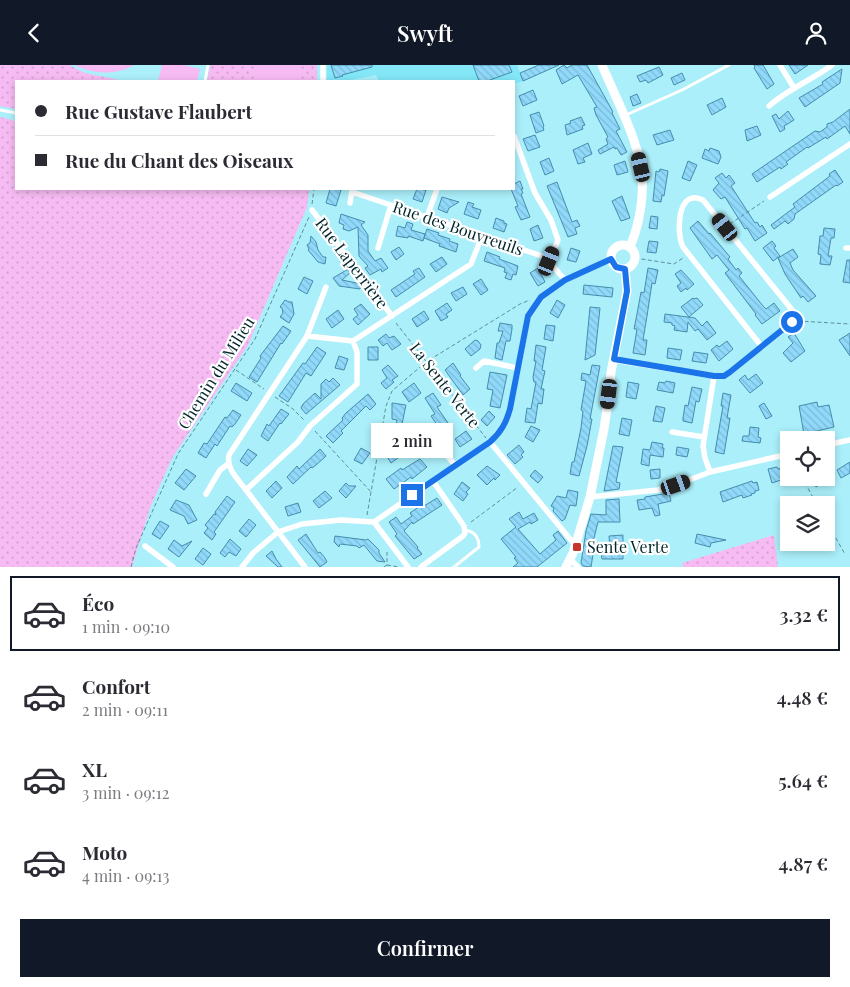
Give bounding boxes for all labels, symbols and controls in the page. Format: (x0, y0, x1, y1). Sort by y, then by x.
text: Swyft (397, 18, 453, 48)
icon: back (20, 19, 48, 47)
icon: person (802, 19, 830, 47)
text: Rue Gustave Flaubert (65, 98, 252, 124)
text: Rue du Chant des Oiseaux (65, 147, 294, 173)
car (630, 151, 651, 183)
street label: Rue des Bouvreuils (390, 195, 526, 260)
car (709, 211, 740, 243)
street label: Rue Laperrière (311, 213, 393, 312)
car (536, 244, 561, 278)
route start (781, 311, 803, 333)
street label: Chemin du Milieu (173, 313, 259, 433)
street label: La Sente Verte (405, 338, 485, 432)
car (599, 378, 618, 410)
callout: 2 min (371, 423, 453, 457)
text: 2 min (392, 430, 432, 451)
map controls (780, 431, 835, 551)
button: locate (780, 431, 835, 486)
car (659, 473, 692, 497)
route end (401, 484, 423, 506)
button: layers (780, 496, 835, 551)
place label: Sente Verte (587, 536, 669, 557)
marker: Sente Verte (571, 541, 583, 553)
text: Éco (82, 590, 114, 616)
icon: car (22, 591, 67, 636)
text: 3.32 € (779, 601, 828, 627)
text: 1 min · 09:10 (82, 616, 170, 637)
text: Confort (82, 673, 150, 699)
icon: car (22, 674, 67, 719)
text: 4.48 € (777, 684, 828, 710)
text: 2 min · 09:11 (82, 699, 168, 720)
text: XL (82, 756, 107, 782)
icon: car (22, 757, 67, 802)
text: 5.64 € (778, 767, 828, 793)
text: 3 min · 09:12 (82, 782, 169, 803)
text: Moto (82, 839, 127, 865)
icon: car (22, 840, 67, 885)
text: 4.87 € (778, 850, 828, 876)
text: 4 min · 09:13 (82, 865, 169, 886)
button: Confirmer (20, 919, 830, 977)

